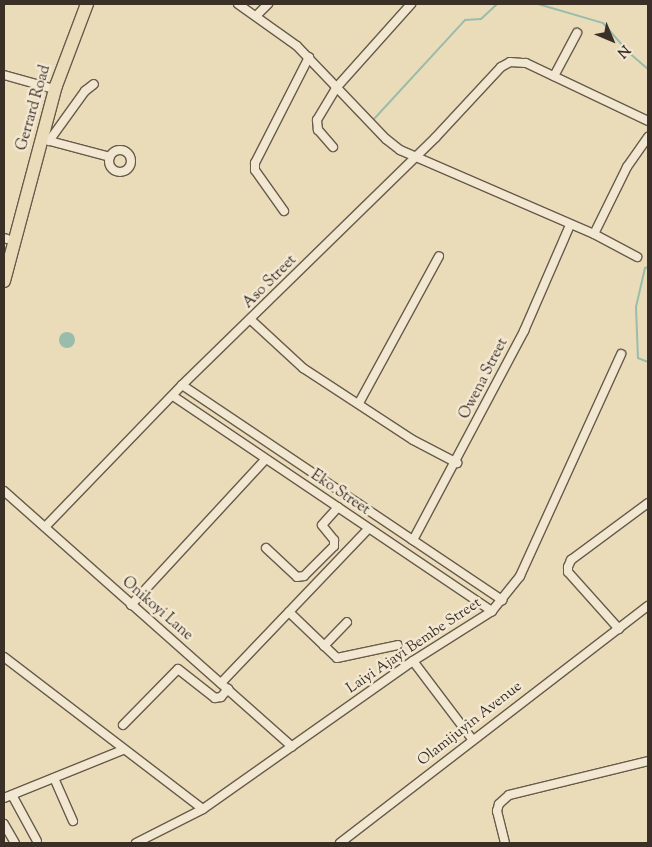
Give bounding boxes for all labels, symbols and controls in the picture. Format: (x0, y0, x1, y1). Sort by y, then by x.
north arrow (587, 15, 637, 65)
text: N (612, 40, 634, 62)
street label: Gerrard Road (13, 63, 55, 153)
street label: Aso Street (240, 252, 300, 312)
street label: Owena Street (456, 336, 512, 422)
street label: Eko Street (307, 467, 373, 519)
street label: Onikoyi Lane (118, 573, 196, 645)
street label: Laiyi Ajayi Bembe Street (343, 594, 485, 698)
street label: Olamijuyin Avenue (414, 678, 526, 770)

